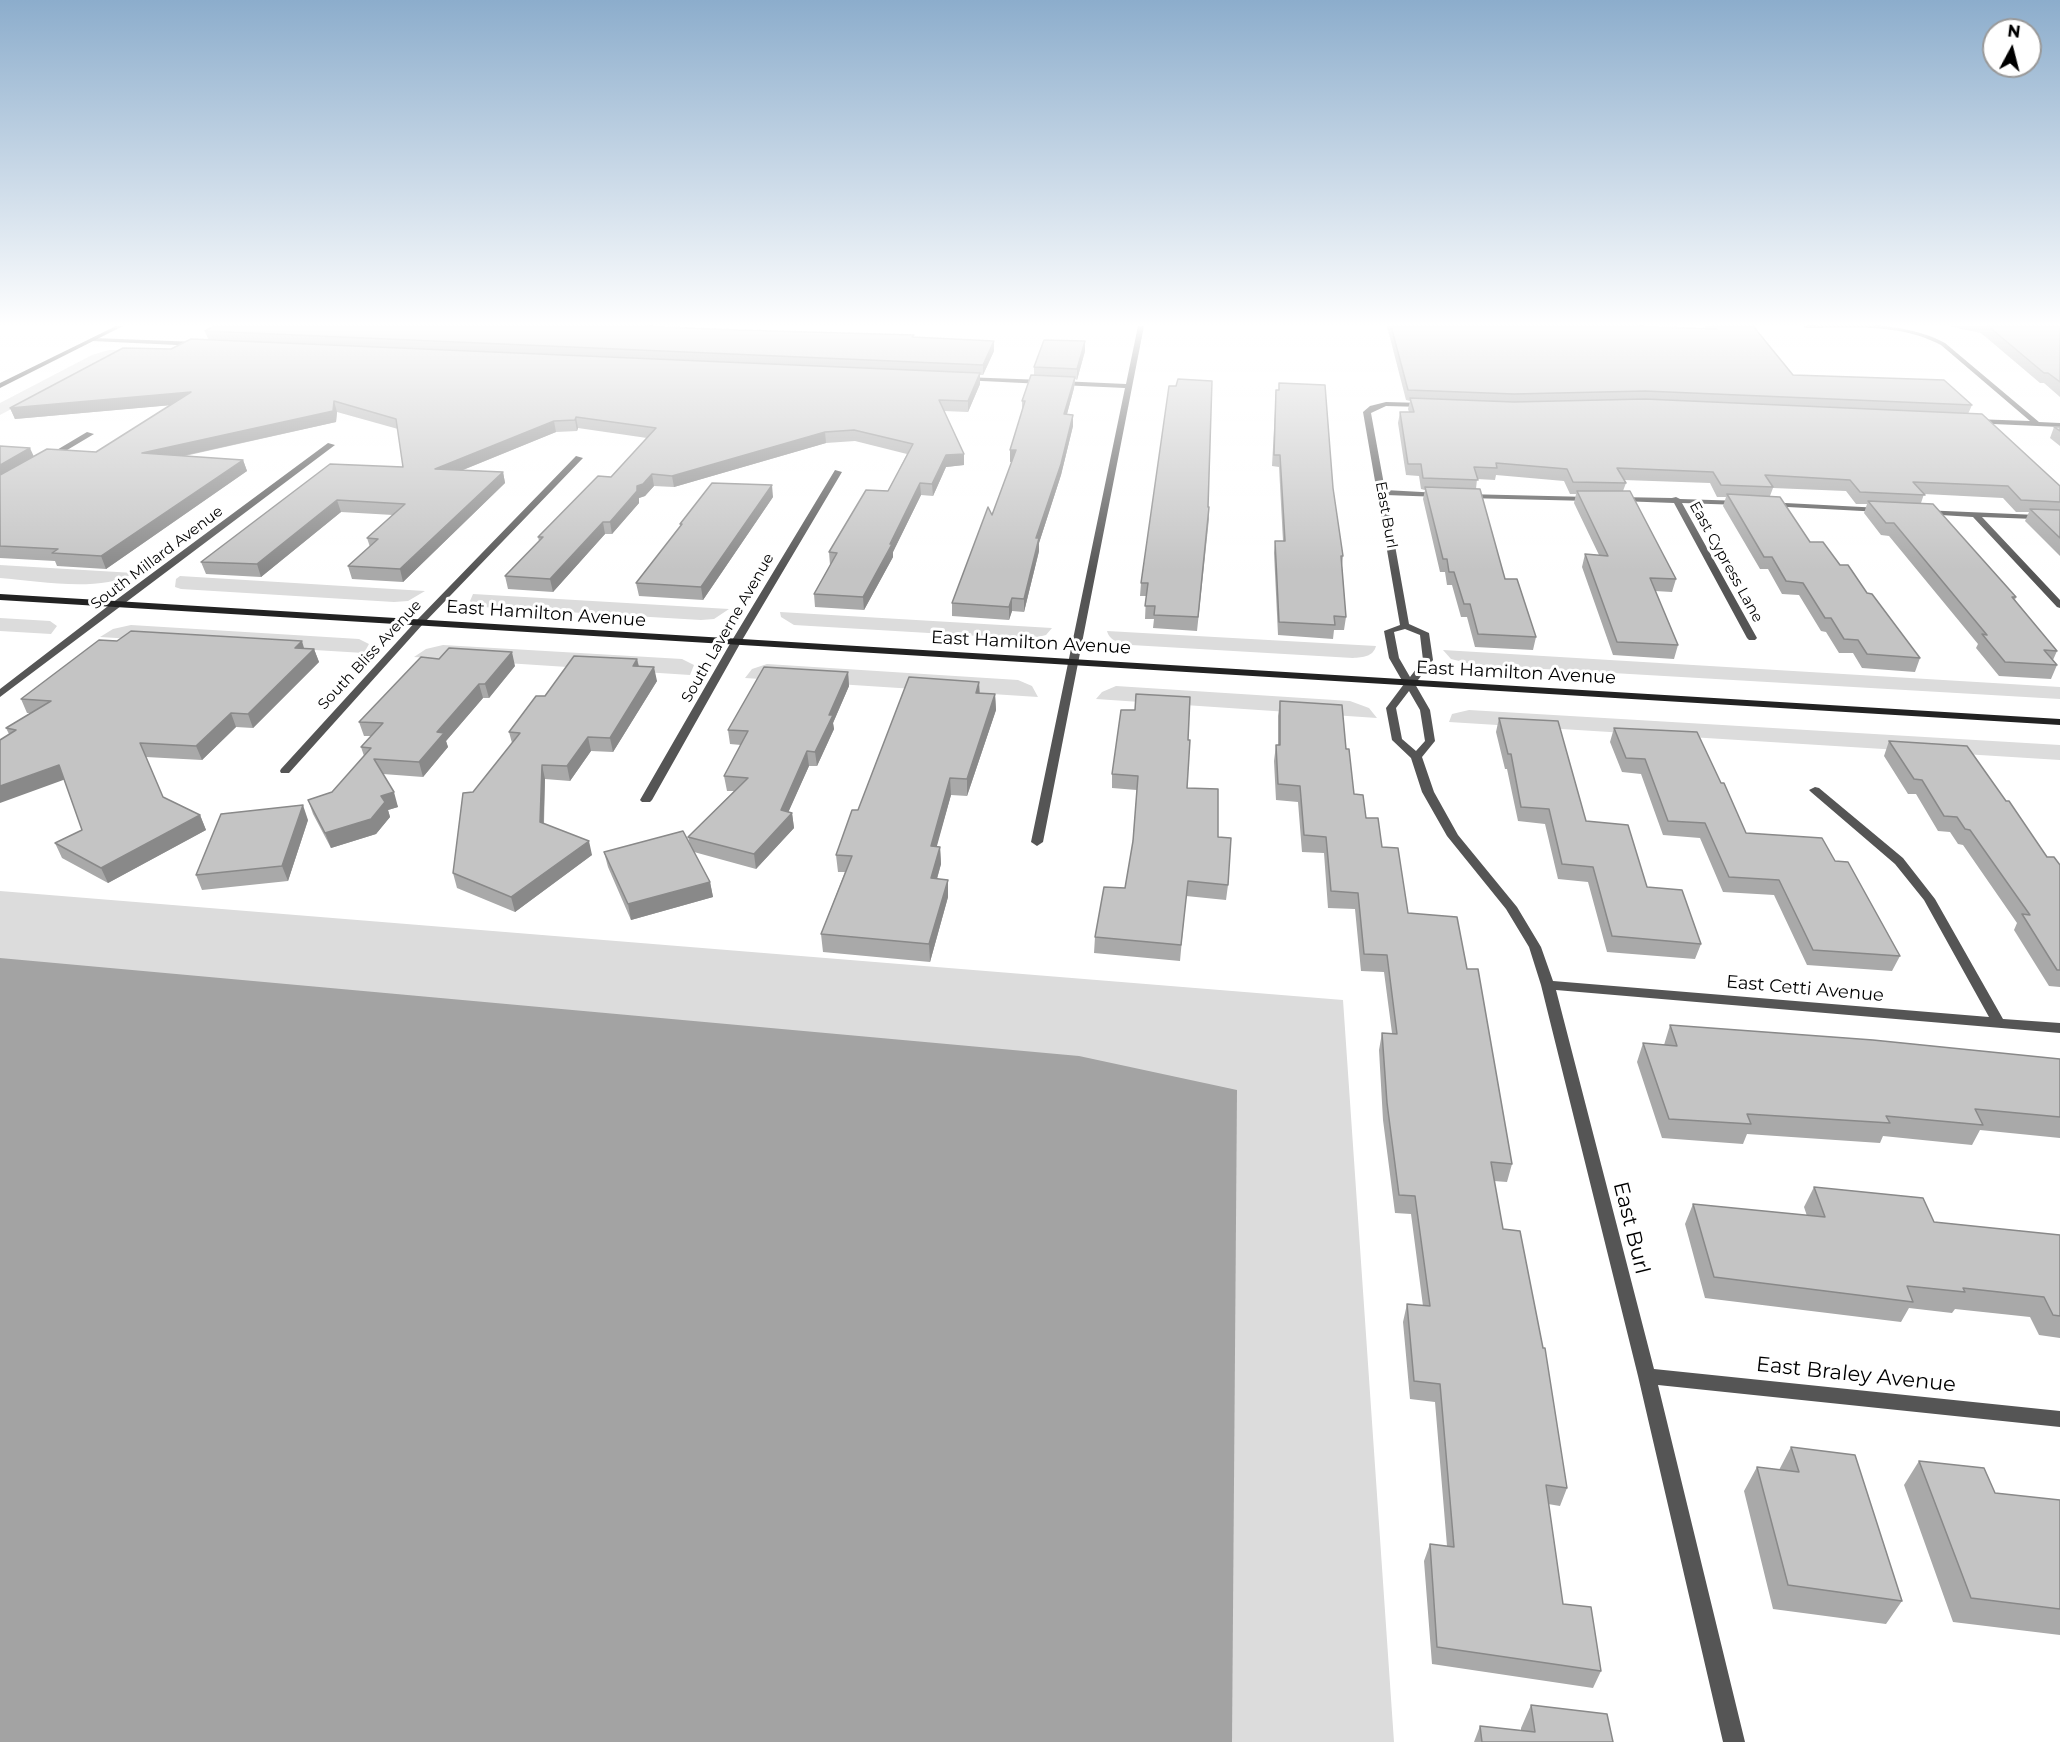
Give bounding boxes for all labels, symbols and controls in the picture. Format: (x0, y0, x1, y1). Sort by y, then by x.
north arrow (1982, 18, 2042, 78)
text: N (2006, 21, 2022, 42)
street label: East Burl (1371, 480, 1401, 550)
street label: East Cypress Lane (1685, 498, 1767, 626)
street label: South Millard Avenue (87, 502, 227, 614)
street label: South Laverne Avenue (678, 550, 778, 706)
street label: South Bliss Avenue (315, 596, 425, 714)
street label: East Hamilton Avenue (445, 596, 647, 632)
street label: East Hamilton Avenue (930, 627, 1132, 659)
street label: East Hamilton Avenue (1415, 657, 1617, 689)
street label: East Cetti Avenue (1725, 971, 1885, 1007)
street label: East Burl (1607, 1179, 1655, 1277)
street label: East Braley Avenue (1755, 1352, 1957, 1398)

